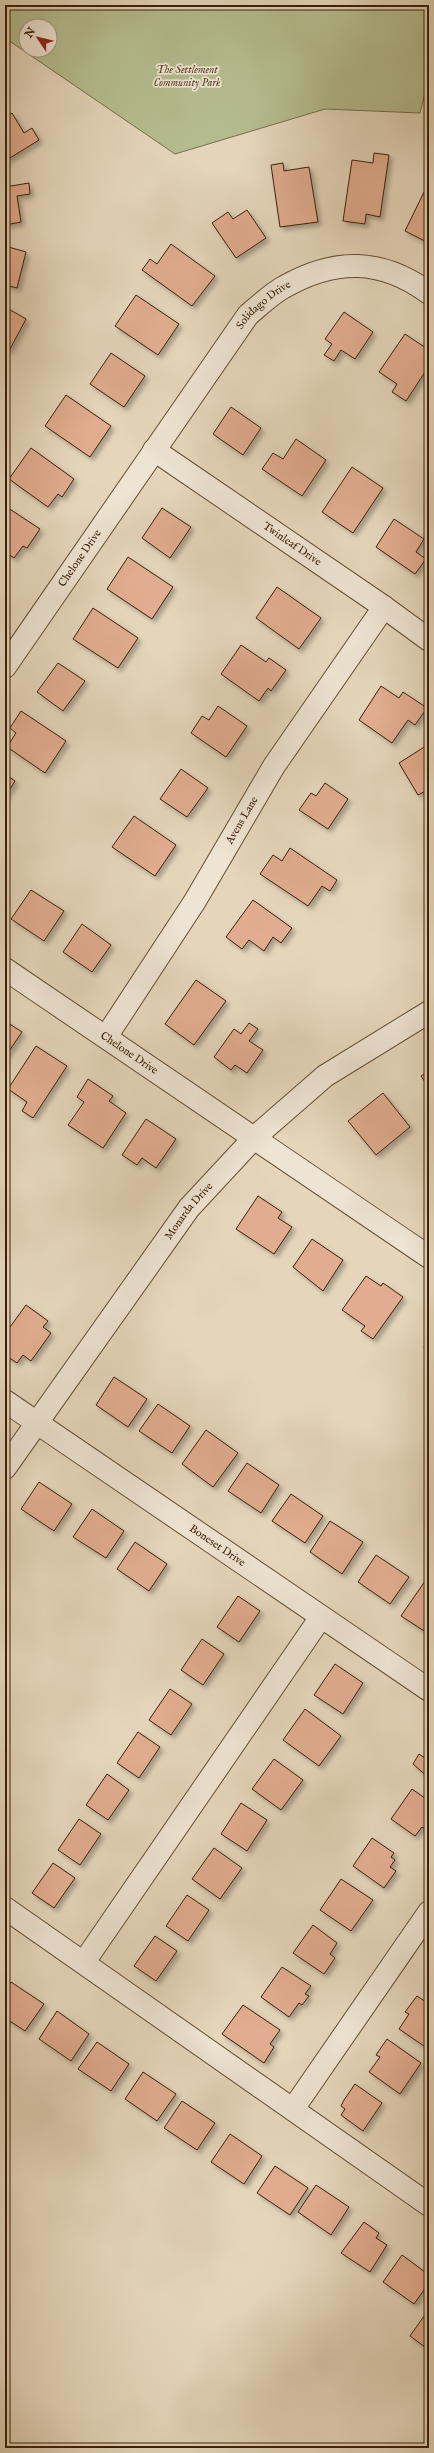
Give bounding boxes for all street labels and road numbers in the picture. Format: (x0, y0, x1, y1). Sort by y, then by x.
street label: Solidago Drive (233, 278, 293, 332)
street label: Twinleaf Drive (260, 519, 324, 569)
street label: Chelone Drive (55, 527, 105, 590)
street label: Avens Lane (222, 794, 262, 848)
street label: Chelone Drive (98, 1029, 161, 1078)
street label: Monarda Drive (162, 1180, 216, 1242)
street label: Boneset Drive (187, 1522, 248, 1570)

